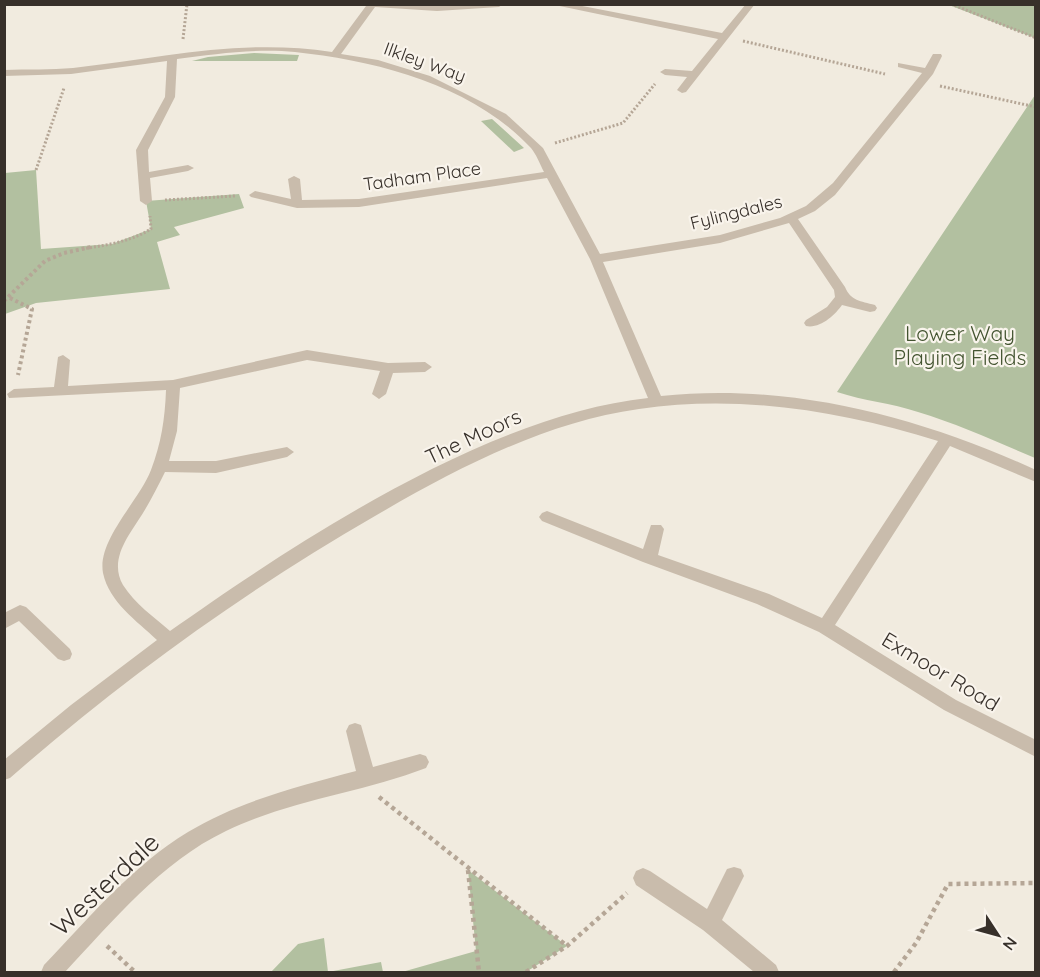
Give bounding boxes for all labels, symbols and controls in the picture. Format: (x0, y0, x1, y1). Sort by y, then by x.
street label: Ilkley Way (381, 37, 469, 87)
street label: Tadham Place (362, 156, 482, 196)
street label: Fylingdales (688, 189, 784, 235)
park label: Lower Way Playing Fields (894, 320, 1026, 370)
street label: The Moors (421, 402, 525, 470)
street label: Exmoor Road (878, 626, 1004, 716)
street label: Westerdale (44, 825, 166, 943)
north arrow (968, 905, 1028, 965)
text: N (999, 933, 1022, 954)

